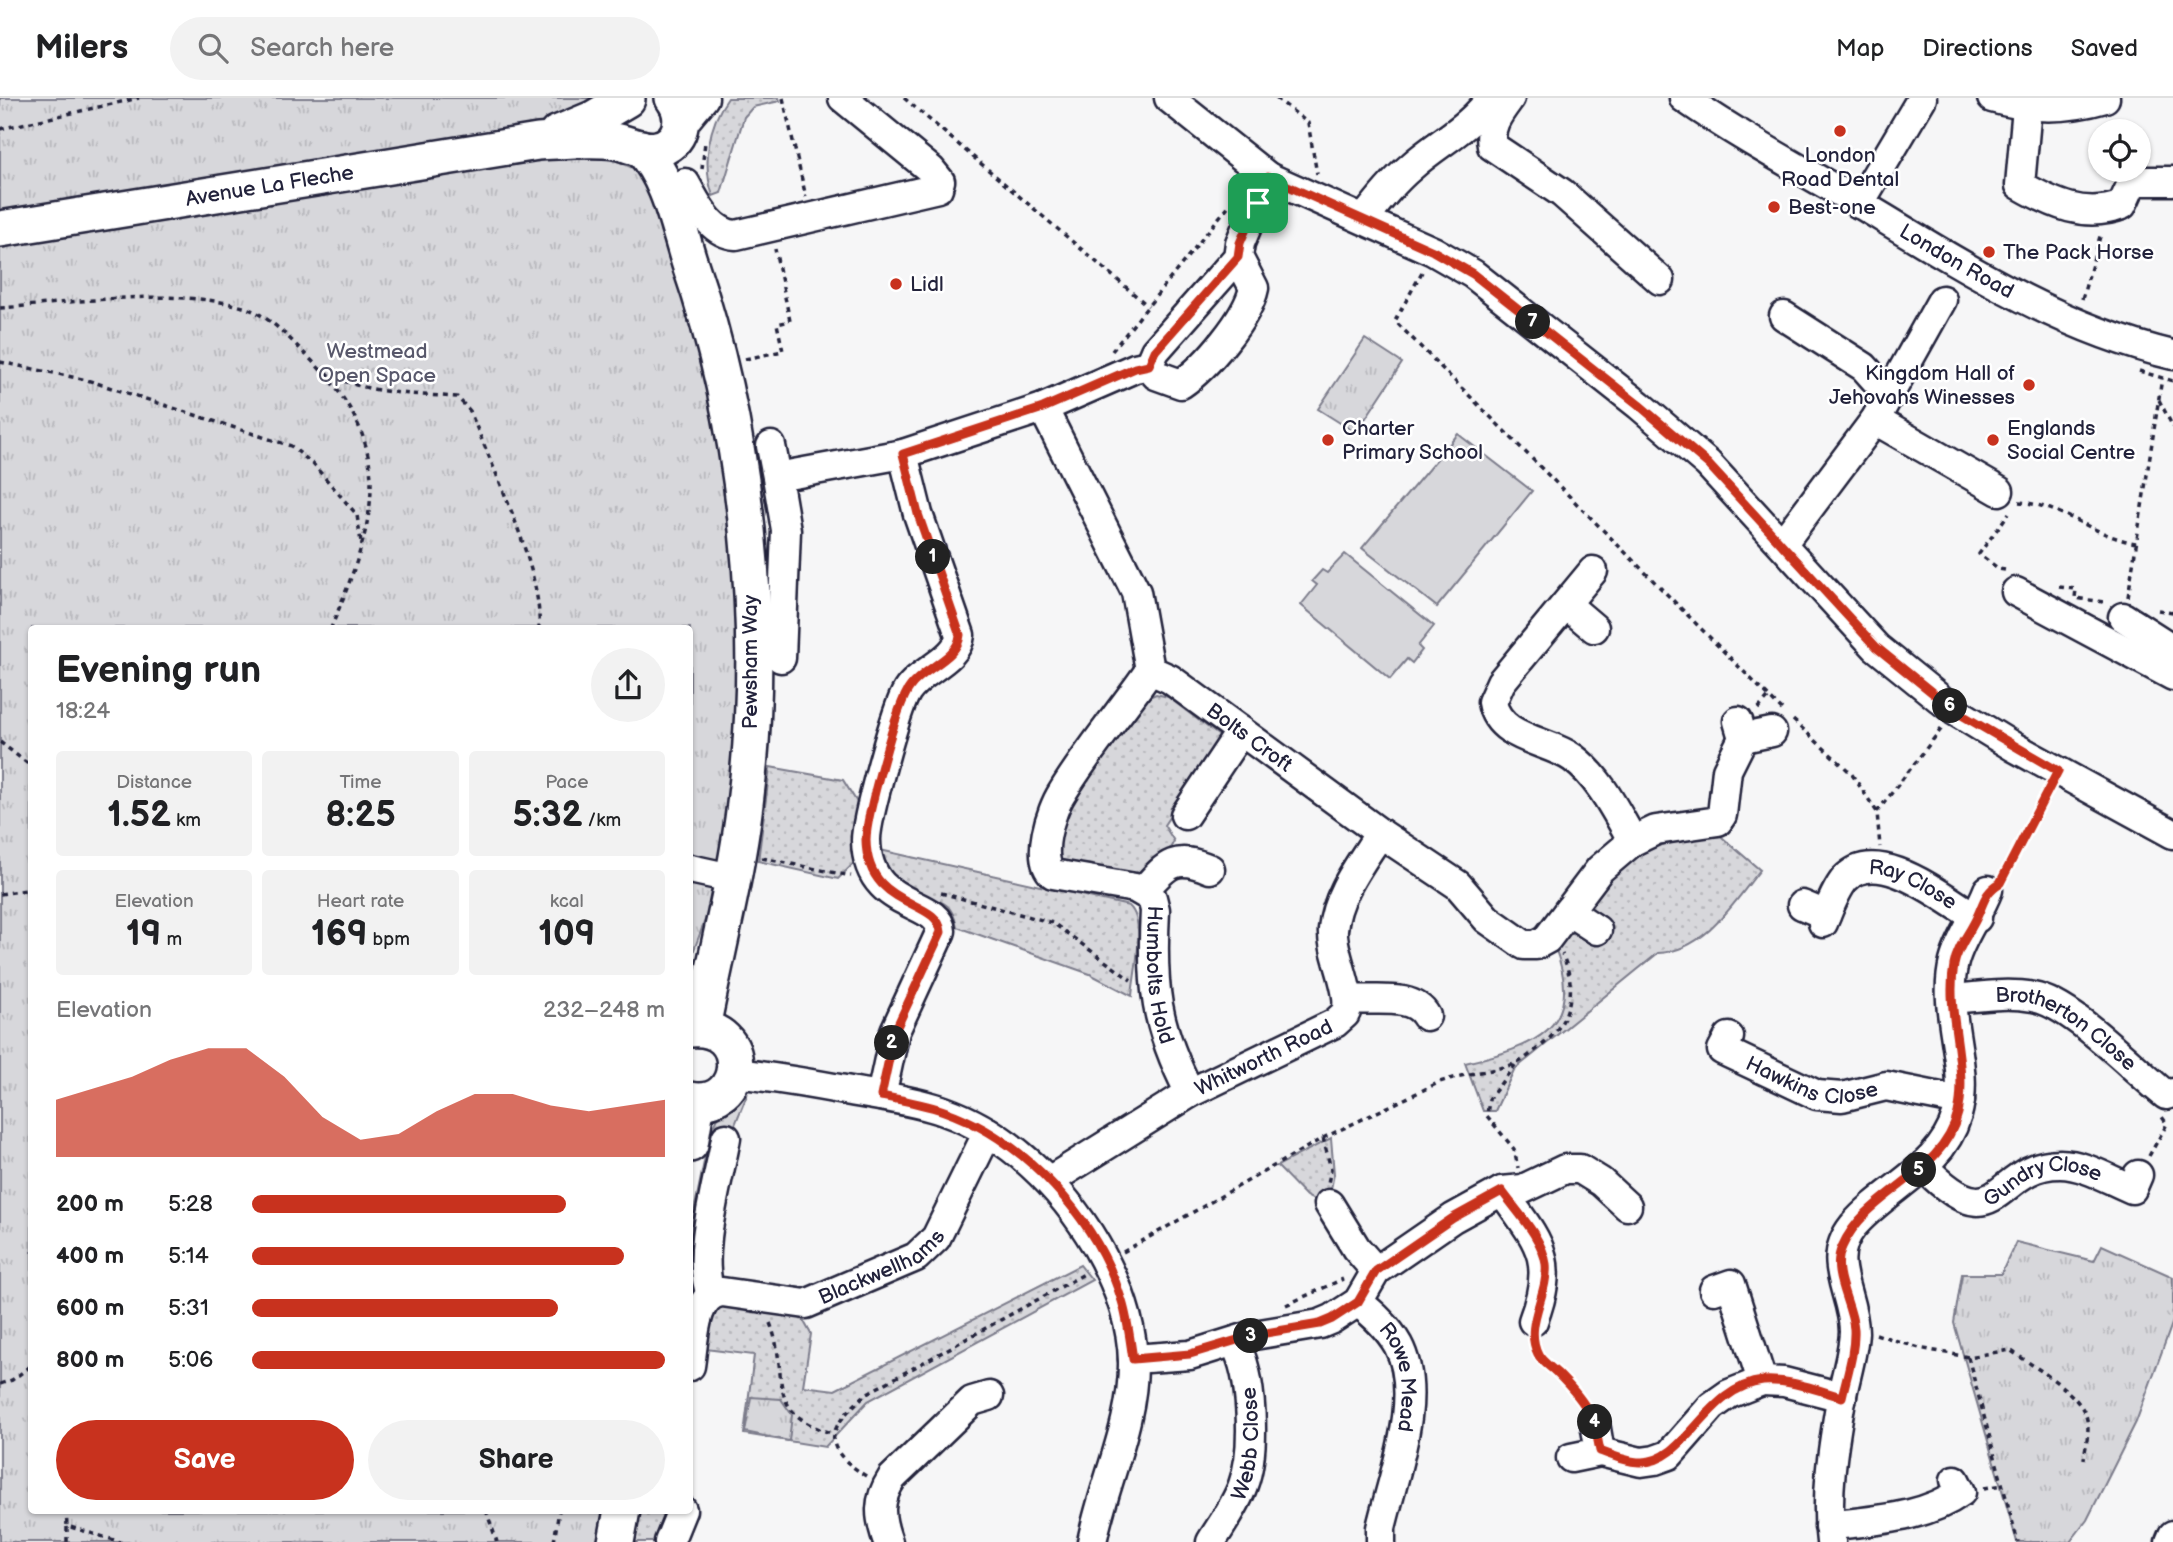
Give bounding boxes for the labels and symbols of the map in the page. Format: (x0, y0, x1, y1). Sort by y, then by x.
marker: London Road Dental (1832, 123, 1848, 139)
place label: London Road Dental (1781, 143, 1899, 192)
street label: Avenue La Fleche (184, 160, 355, 212)
pin (1228, 173, 1288, 233)
place label: Best-one (1788, 195, 1876, 220)
marker: Best-one (1766, 199, 1782, 215)
street label: London Road (1895, 219, 2018, 304)
place label: The Pack Horse (2003, 240, 2154, 265)
marker: The Pack Horse (1981, 244, 1997, 260)
place label: Lidl (910, 272, 944, 297)
marker: Lidl (888, 276, 904, 292)
pin: 7 (1516, 304, 1550, 340)
park label: Westmead Open Space (318, 339, 436, 388)
place label: Kingdom Hall of Jehovahs Winesses (1829, 361, 2015, 410)
marker: Kingdom Hall of Jehovahs Winesses (2021, 377, 2037, 393)
place label: Charter Primary School (1342, 416, 1483, 465)
place label: Englands Social Centre (2007, 416, 2135, 465)
marker: Charter Primary School (1320, 432, 1336, 448)
marker: Englands Social Centre (1985, 432, 2001, 448)
pin: 1 (916, 540, 950, 574)
street label: Pewsham Way (738, 594, 763, 729)
pin: 6 (1932, 688, 1968, 724)
street label: Bolts Croft (1201, 698, 1298, 778)
street label: Ray Close (1868, 855, 1962, 915)
street label: Humbolts Hold (1141, 905, 1179, 1047)
street label: Brotherton Close (1995, 983, 2141, 1076)
street label: Whitworth Road (1191, 1014, 1337, 1102)
pin: 2 (874, 1026, 910, 1060)
street label: Hawkins Close (1742, 1051, 1880, 1110)
pin: 5 (1902, 1152, 1937, 1188)
street label: Gundry Close (1979, 1152, 2106, 1212)
street label: Blackwellhams (815, 1227, 951, 1310)
street label: Rowe Mead (1373, 1317, 1421, 1434)
pin: 3 (1234, 1318, 1268, 1354)
street label: Webb Close (1226, 1386, 1264, 1504)
pin: 4 (1578, 1404, 1612, 1440)

